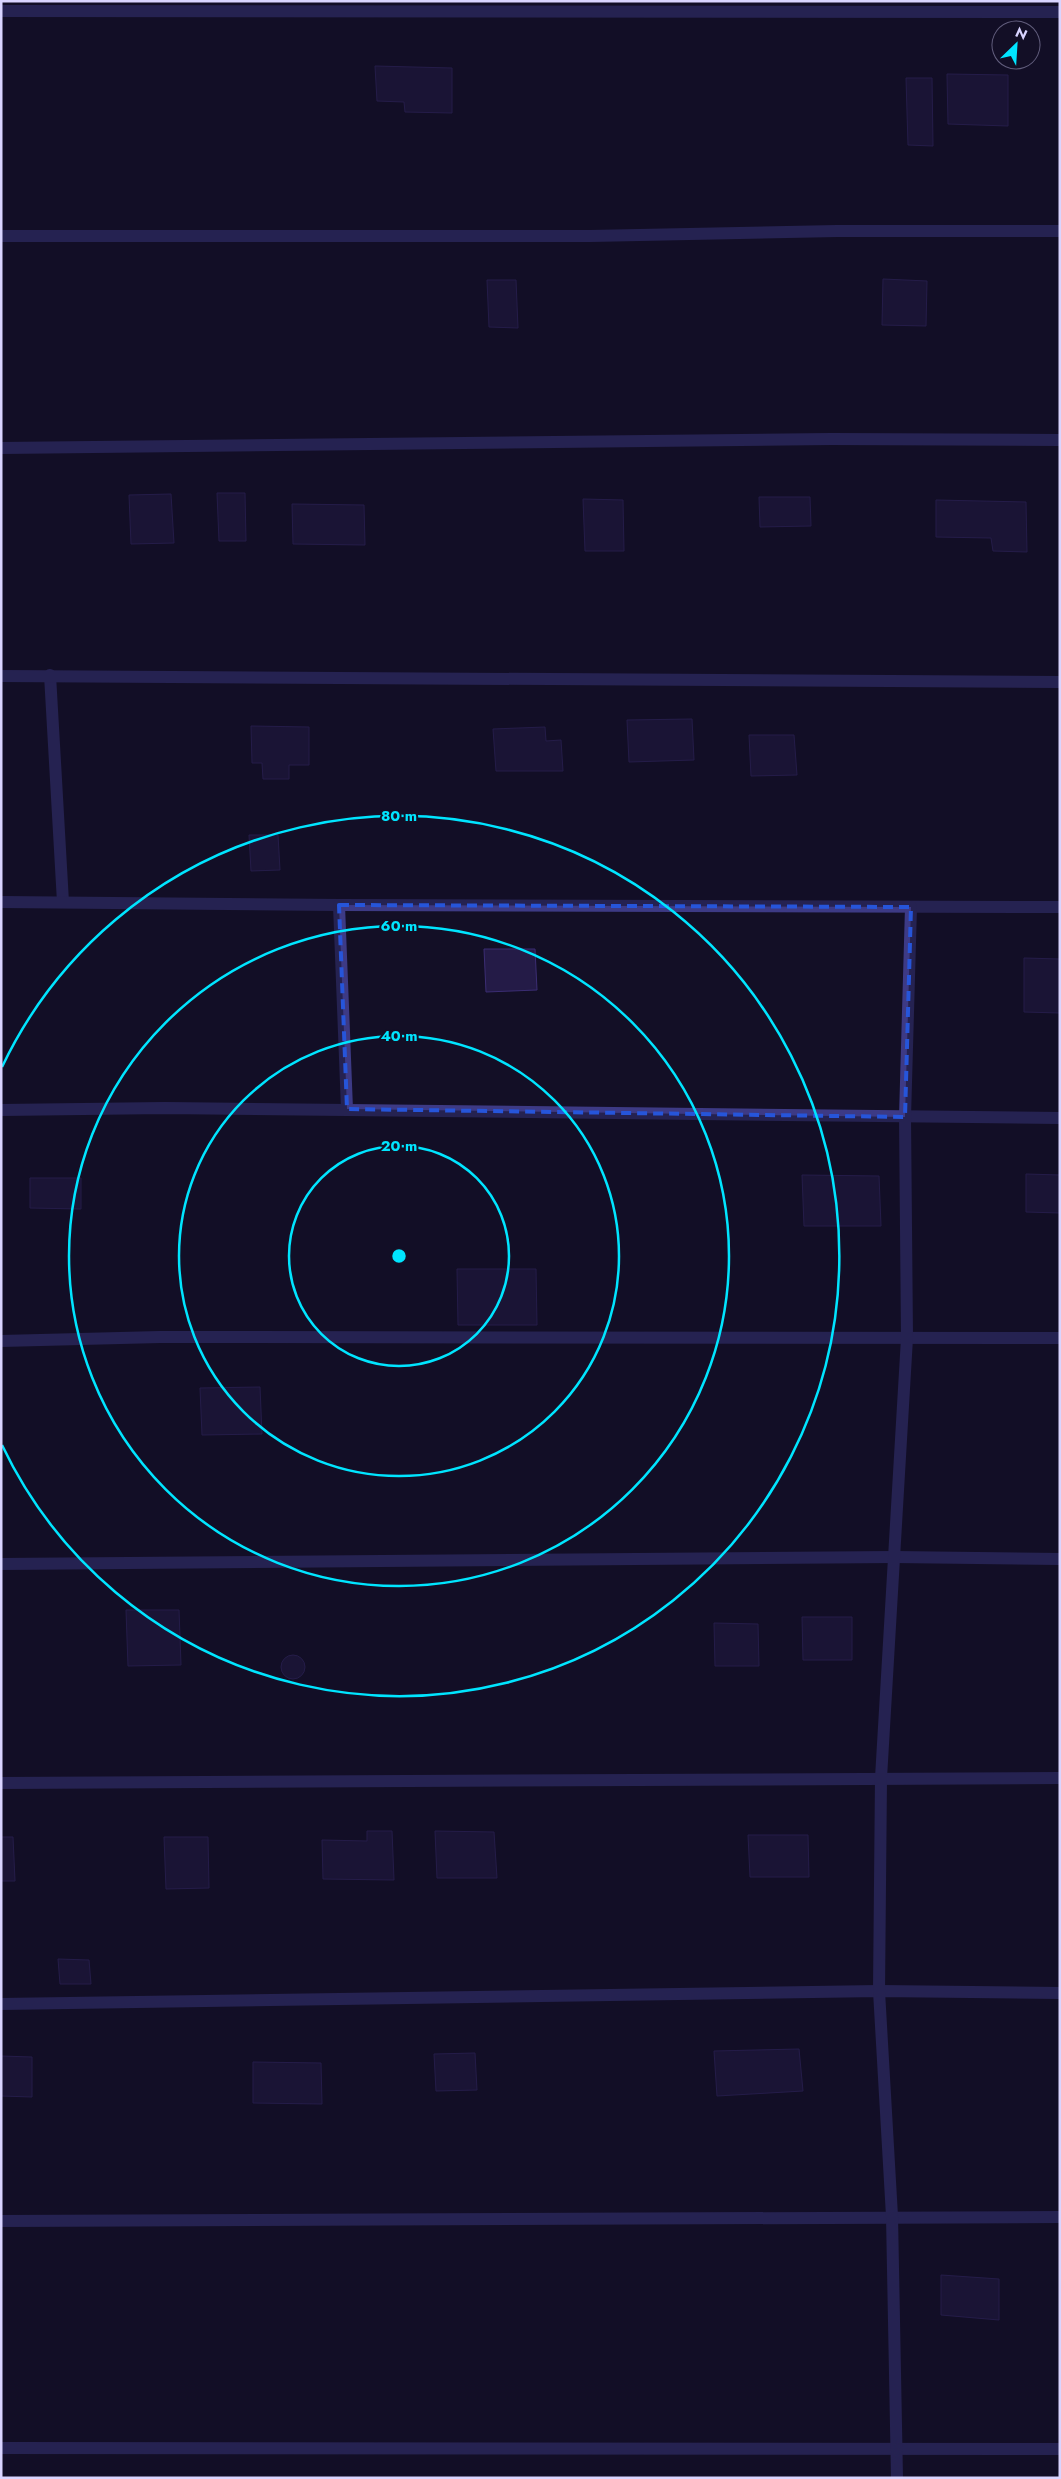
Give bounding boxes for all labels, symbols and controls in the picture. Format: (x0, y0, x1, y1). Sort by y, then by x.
north arrow (991, 20, 1041, 70)
text: N (1012, 22, 1031, 45)
text: 80 m (381, 805, 417, 827)
text: 60 m (381, 915, 417, 937)
text: 40 m (380, 1025, 418, 1047)
text: 20 m (381, 1135, 417, 1157)
centre of rings (390, 1247, 408, 1265)

